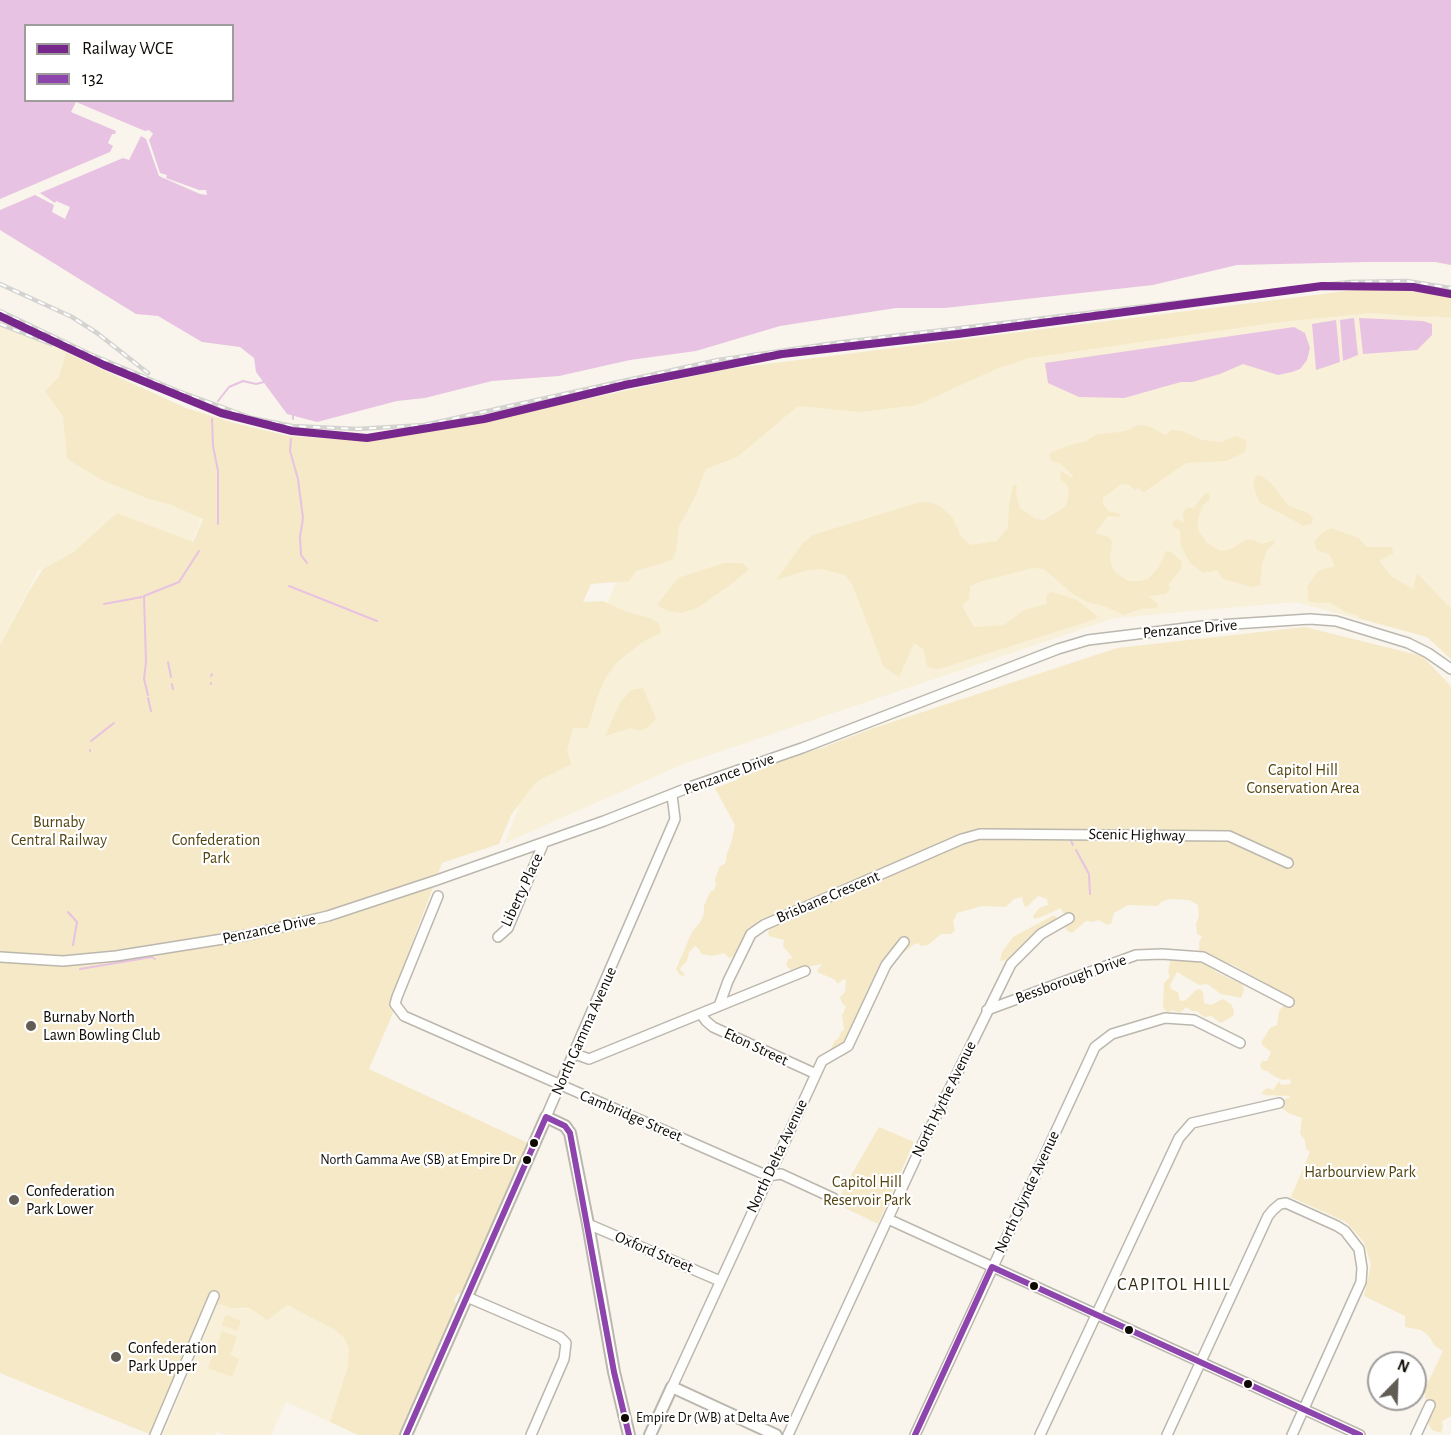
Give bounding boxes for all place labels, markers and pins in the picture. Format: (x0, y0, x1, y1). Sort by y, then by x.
place label: Burnaby North Lawn Bowling Club (43, 1007, 161, 1045)
marker: Burnaby North Lawn Bowling Club (24, 1019, 38, 1033)
unlabelled marker (528, 1137, 540, 1149)
place label: North Gamma Ave (SB) at Empire Dr (320, 1152, 516, 1168)
marker: North Gamma Ave (SB) at Empire Dr (521, 1154, 533, 1166)
place label: Confederation Park Lower (26, 1181, 115, 1219)
marker: Confederation Park Lower (7, 1193, 21, 1207)
unlabelled marker (1028, 1280, 1040, 1292)
unlabelled marker (1123, 1324, 1135, 1336)
place label: Confederation Park Upper (128, 1338, 217, 1376)
marker: Confederation Park Upper (109, 1350, 123, 1364)
unlabelled marker (1242, 1378, 1254, 1390)
place label: Empire Dr (WB) at Delta Ave (636, 1410, 790, 1426)
marker: Empire Dr (WB) at Delta Ave (619, 1412, 631, 1424)

